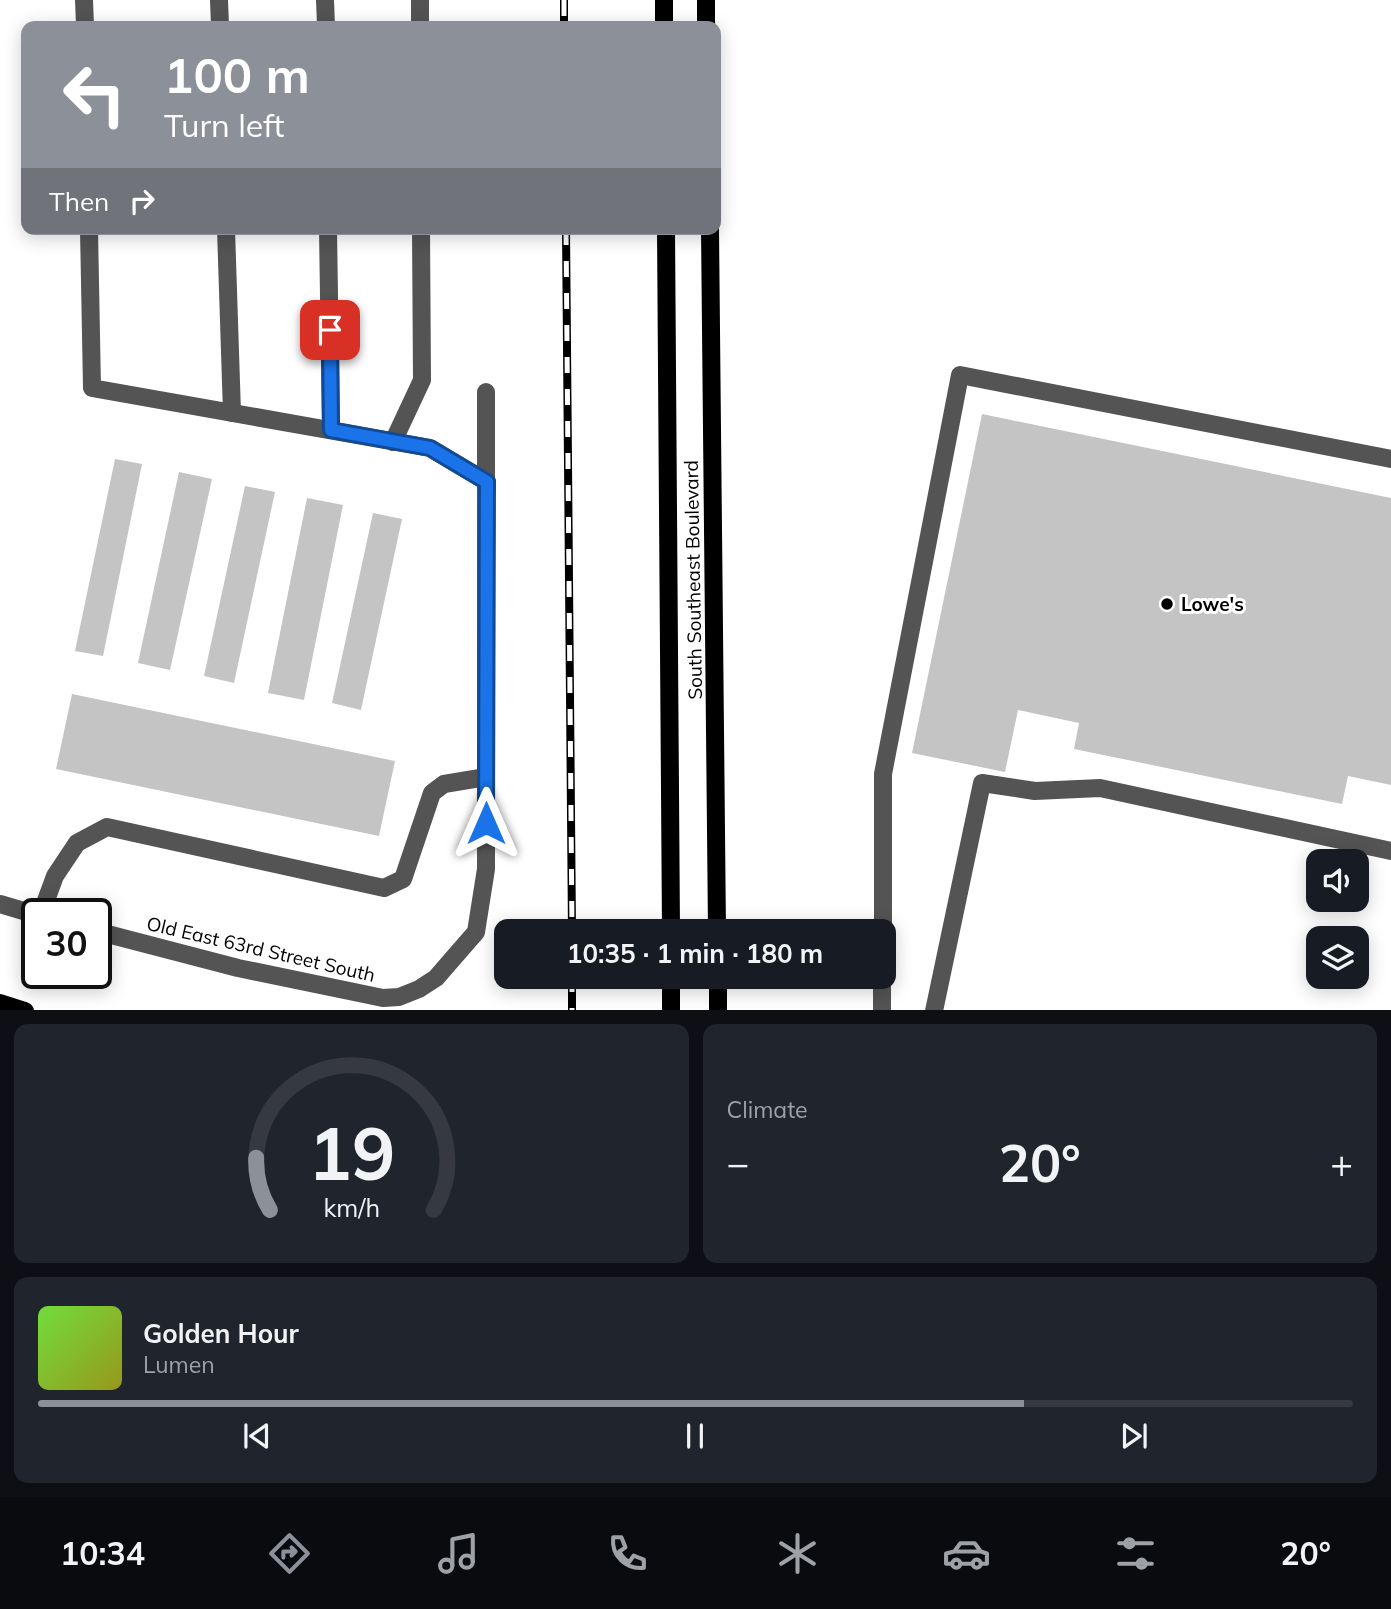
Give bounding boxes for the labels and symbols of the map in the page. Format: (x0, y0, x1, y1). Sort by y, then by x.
pin (300, 300, 360, 360)
street label: South Southeast Boulevard (679, 460, 707, 700)
place label: Lowe's (1181, 592, 1244, 616)
marker: Lowe's (1159, 596, 1175, 612)
position arrow (449, 786, 523, 860)
speed limit sign: 30 (21, 898, 112, 989)
street label: Old East 63rd Street South (144, 911, 378, 987)

